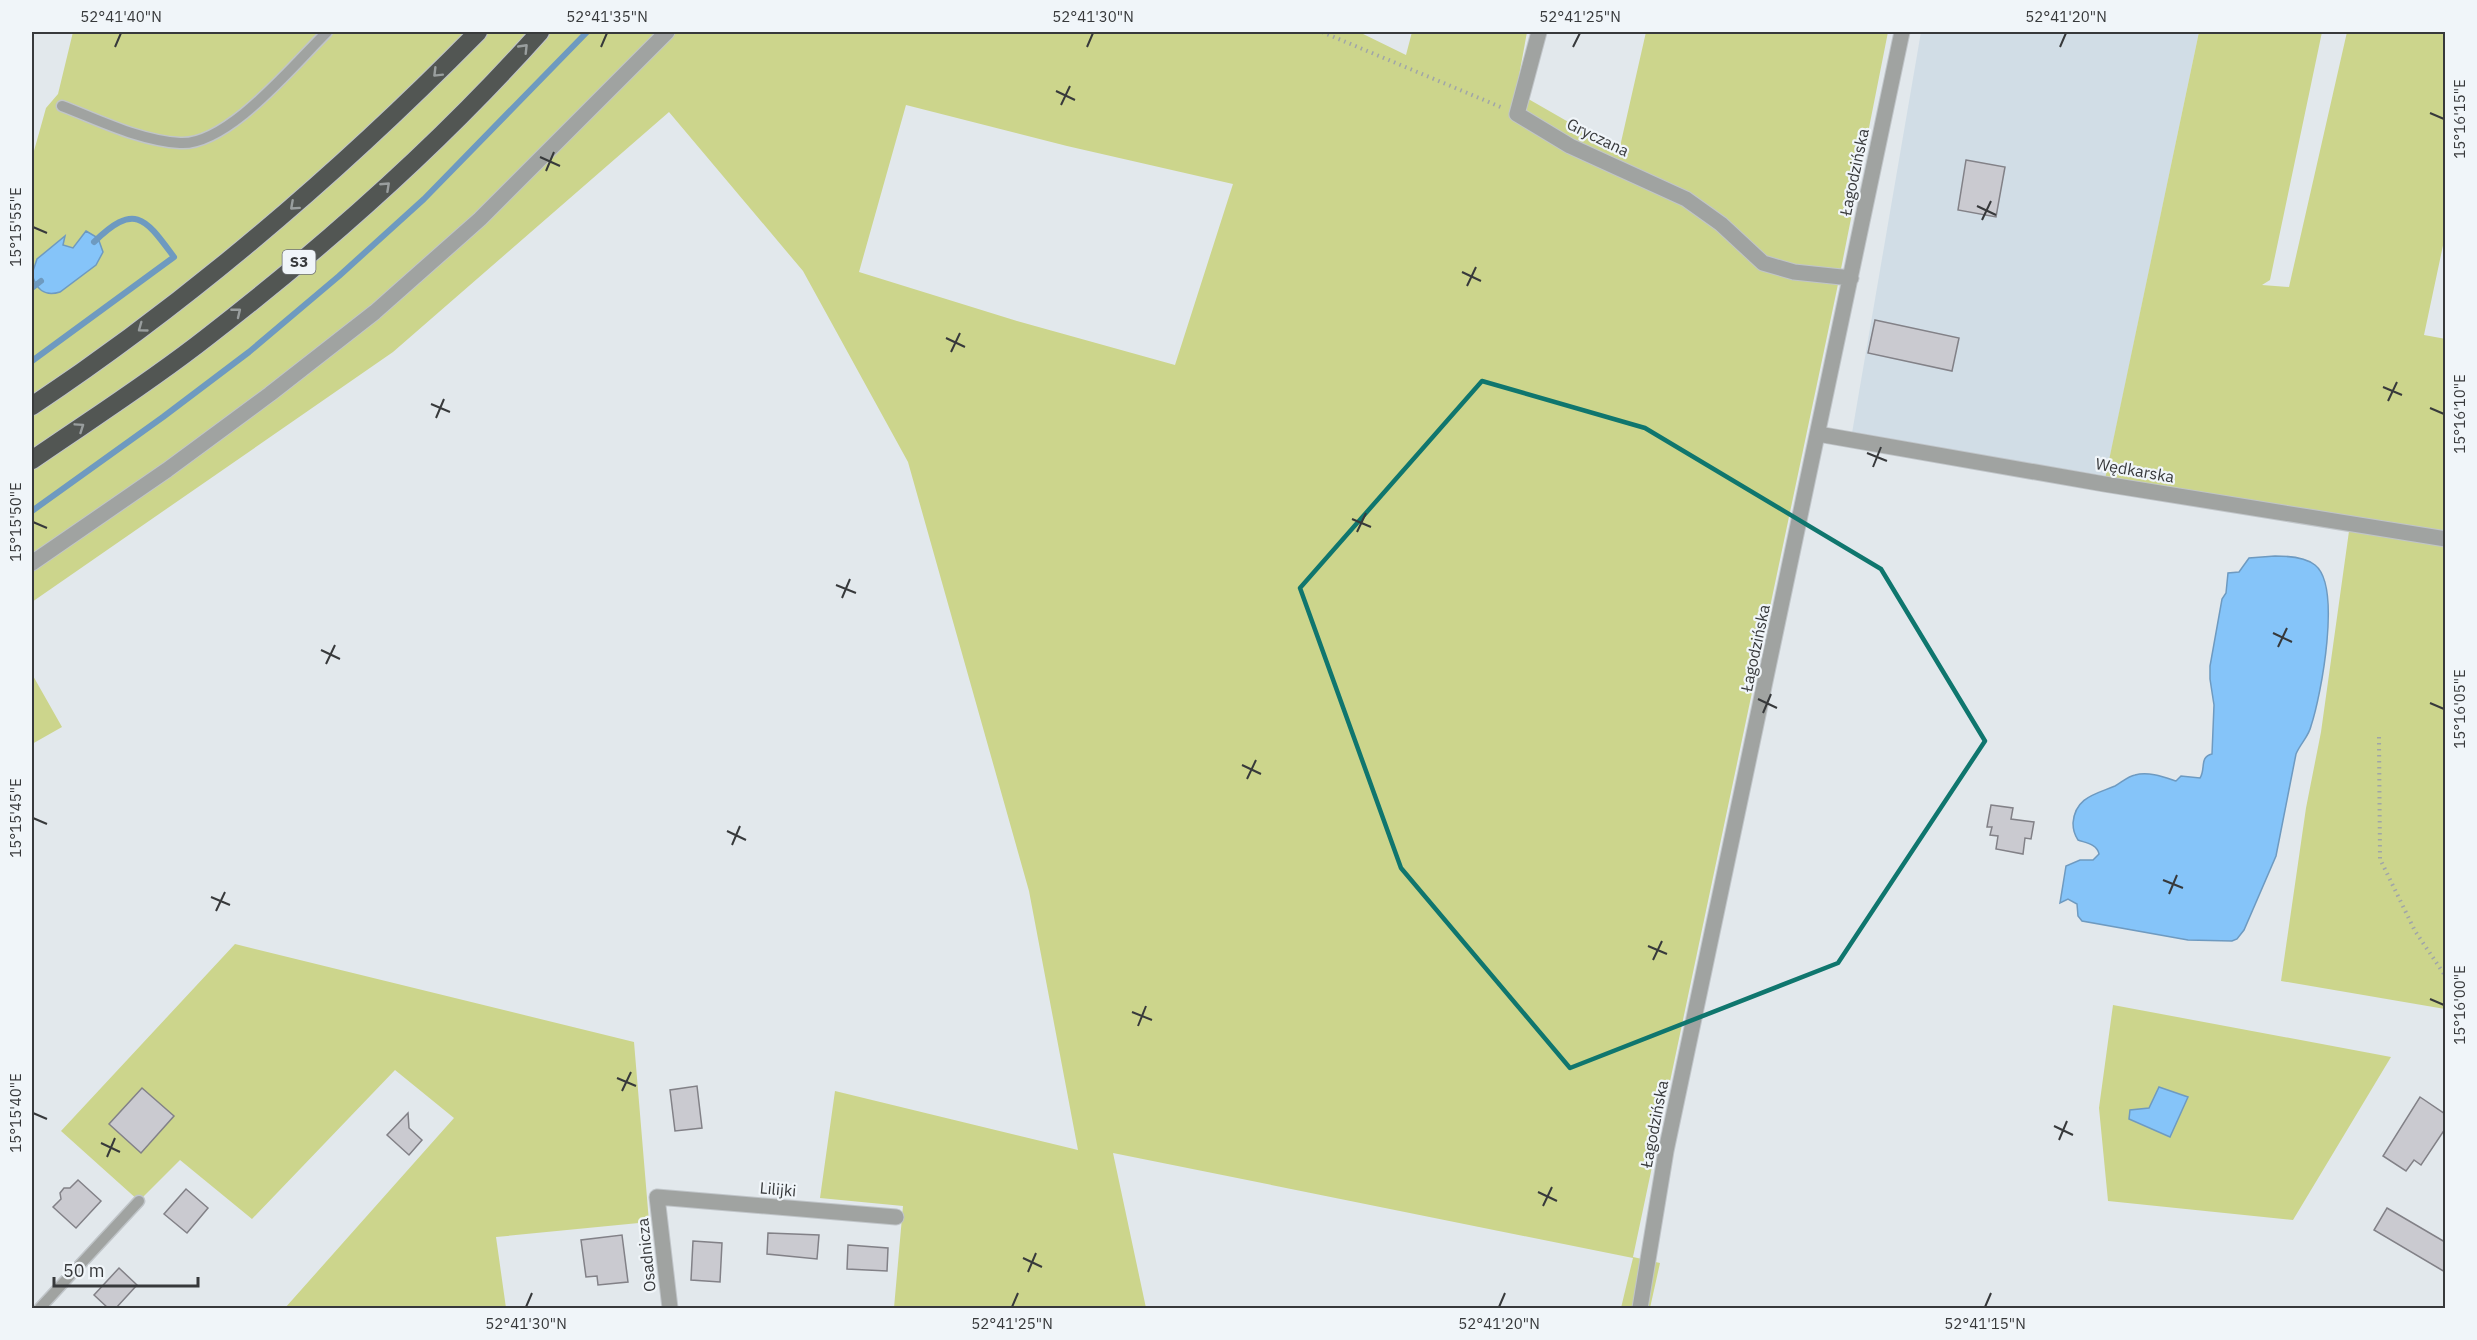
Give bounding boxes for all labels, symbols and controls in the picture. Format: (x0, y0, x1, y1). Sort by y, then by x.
text: 52°41'40"N (80, 7, 162, 26)
text: 52°41'35"N (566, 7, 648, 26)
text: 52°41'30"N (1052, 7, 1134, 26)
text: 52°41'25"N (1539, 7, 1621, 26)
text: 52°41'20"N (2025, 7, 2107, 26)
one-way arrow (517, 45, 528, 55)
one-way arrow (433, 66, 444, 77)
text: 15°16'15"E (2450, 79, 2469, 159)
street label: Gryczana (1564, 113, 1633, 161)
street label: Łagodzińska (1835, 126, 1873, 218)
one-way arrow (379, 182, 389, 193)
text: 15°15'55"E (6, 187, 25, 267)
one-way arrow (290, 199, 301, 210)
road number: S3 (282, 250, 316, 274)
one-way arrow (230, 309, 241, 320)
one-way arrow (138, 321, 149, 332)
text: 15°16'10"E (2450, 374, 2469, 454)
one-way arrow (73, 423, 84, 434)
street label: Wędkarska (2094, 453, 2176, 487)
text: 15°15'50"E (6, 482, 25, 562)
street label: Łagodzińska (1736, 602, 1774, 694)
text: 15°16'05"E (2450, 669, 2469, 749)
text: 15°15'45"E (6, 778, 25, 858)
text: 15°16'00"E (2450, 965, 2469, 1045)
text: 15°15'40"E (6, 1073, 25, 1153)
street label: Łagodzińska (1636, 1078, 1672, 1170)
street label: Lilijki (759, 1177, 797, 1201)
street label: Osadnicza (632, 1217, 660, 1293)
scale bar (54, 1250, 198, 1288)
text: 50 m (63, 1259, 105, 1282)
text: 52°41'30"N (485, 1314, 567, 1333)
text: 52°41'25"N (971, 1314, 1053, 1333)
text: 52°41'20"N (1458, 1314, 1540, 1333)
text: 52°41'15"N (1944, 1314, 2026, 1333)

